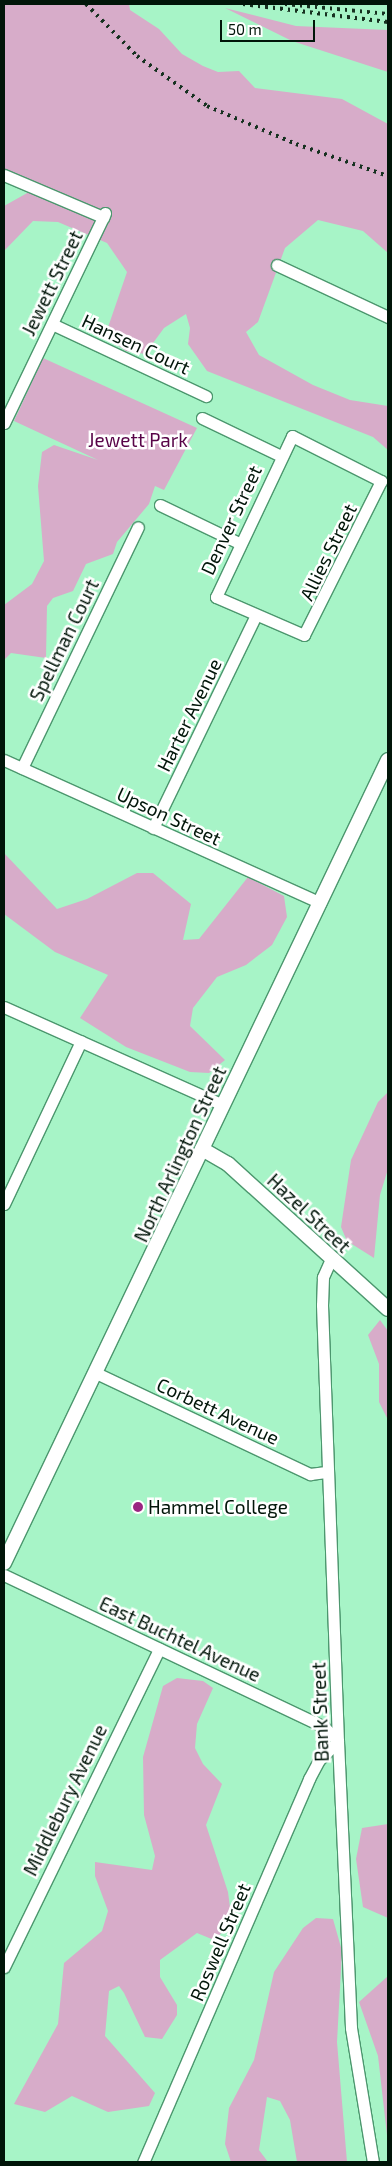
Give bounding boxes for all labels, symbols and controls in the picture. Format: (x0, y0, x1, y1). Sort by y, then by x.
scale bar (222, 10, 317, 42)
text: 50 m (228, 20, 262, 38)
street label: Jewett Street (17, 227, 87, 339)
street label: Hansen Court (78, 309, 194, 379)
park label: Jewett Park (88, 429, 188, 451)
street label: Denver Street (196, 461, 266, 579)
street label: Allies Street (295, 500, 361, 604)
street label: Spellman Court (25, 575, 103, 705)
street label: Harter Avenue (152, 654, 226, 776)
street label: Upson Street (113, 782, 225, 850)
street label: North Arlington Street (129, 1062, 231, 1246)
street label: Hazel Street (263, 1169, 355, 1257)
street label: Corbett Avenue (153, 1373, 283, 1449)
place label: Hammel College (148, 1496, 288, 1518)
marker: Hammel College (132, 1501, 144, 1513)
street label: East Buchtel Avenue (95, 1591, 265, 1687)
street label: Bank Street (307, 1662, 333, 1762)
street label: Middlebury Avenue (18, 1720, 112, 1880)
street label: Roswell Street (185, 1879, 255, 2005)

